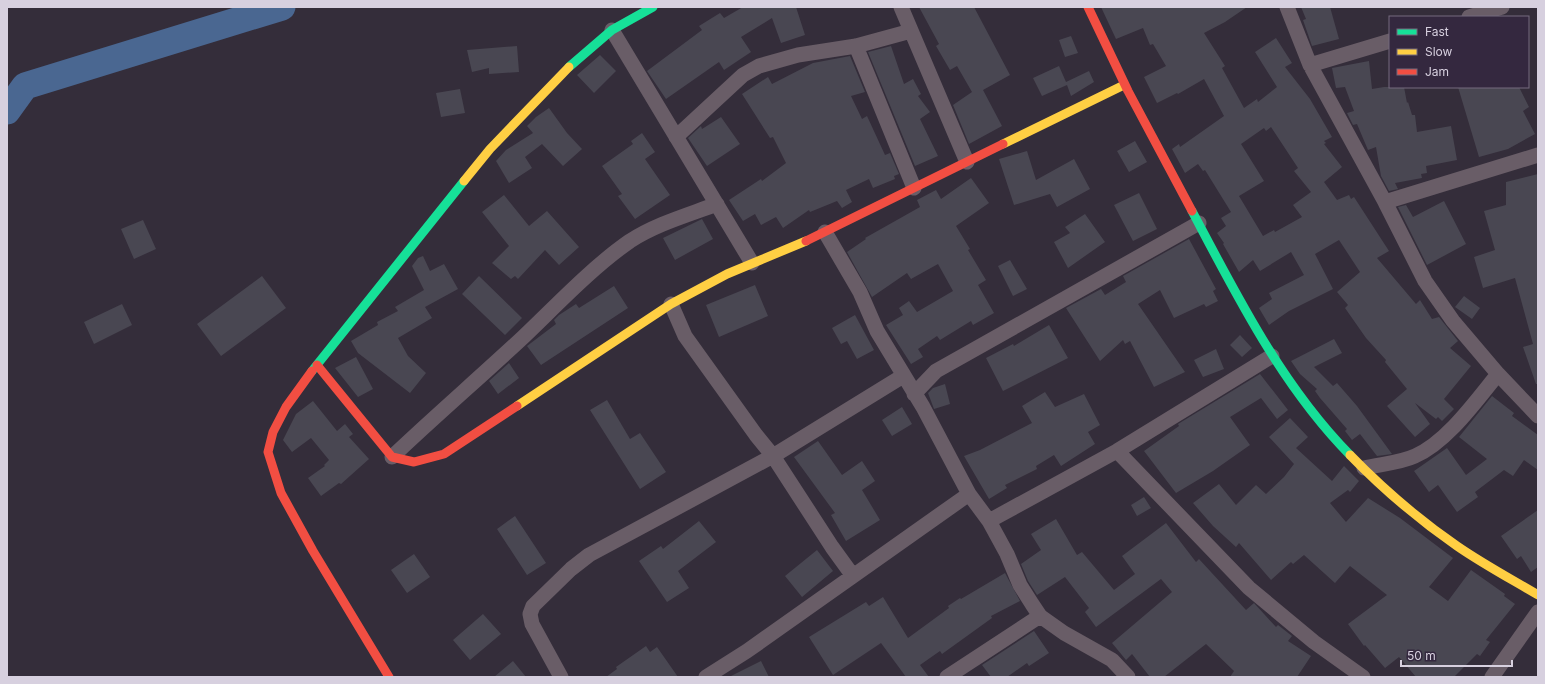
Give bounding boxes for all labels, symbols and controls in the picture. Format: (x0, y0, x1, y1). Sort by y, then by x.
legend (1389, 16, 1529, 88)
text: Fast (1425, 24, 1449, 39)
text: Slow (1425, 44, 1453, 59)
text: Jam (1425, 64, 1449, 79)
scale bar (1401, 642, 1512, 668)
text: 50 m (1407, 648, 1436, 663)

